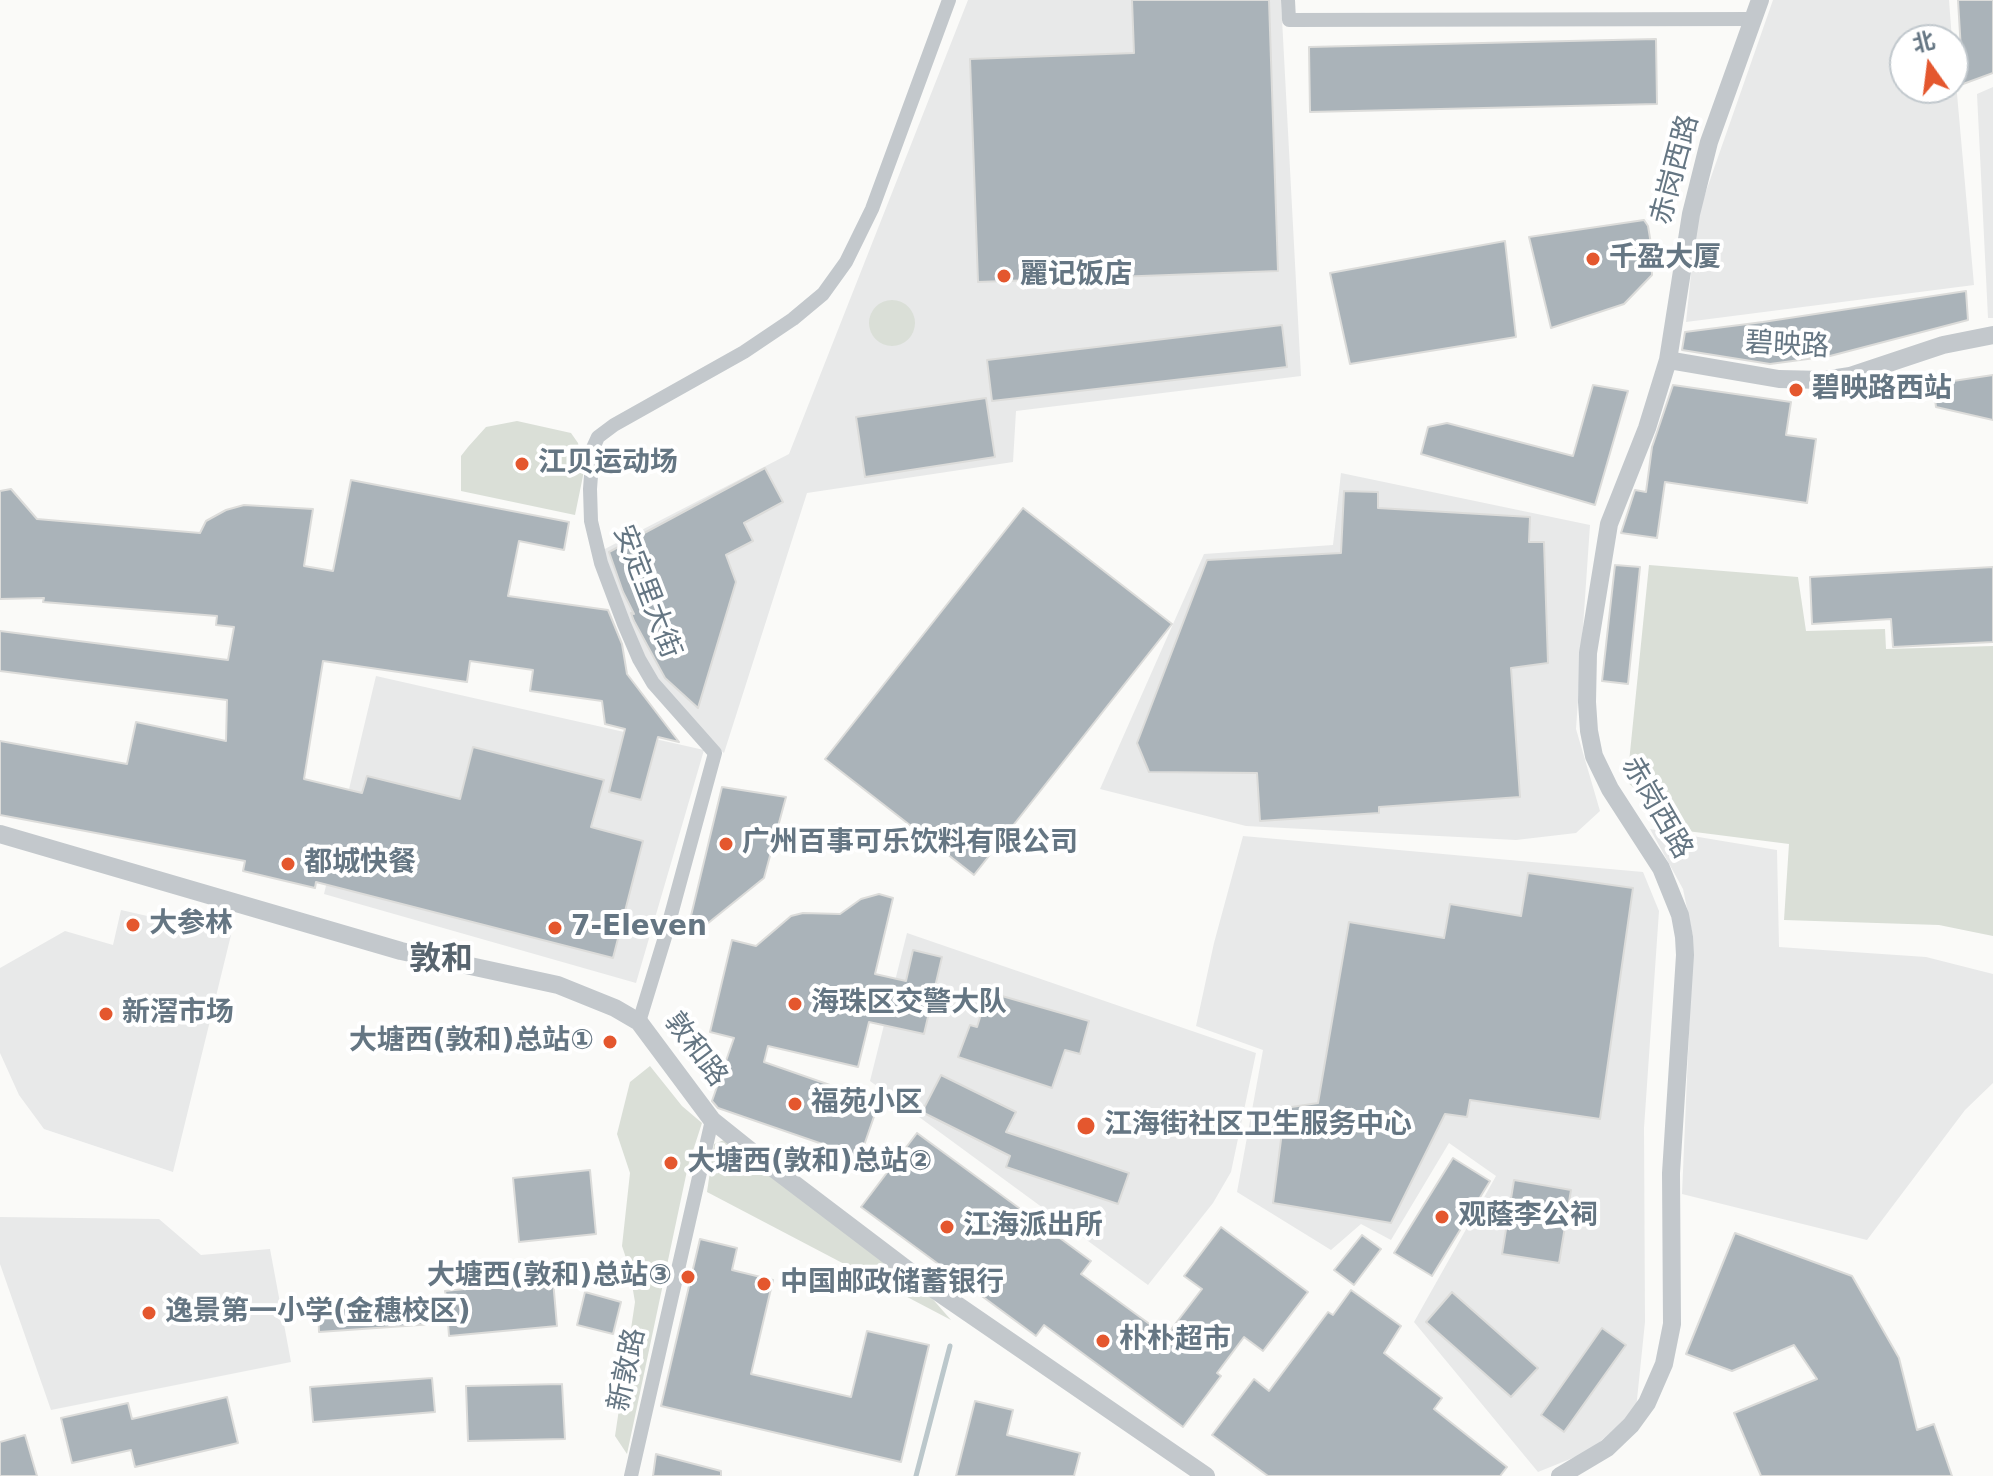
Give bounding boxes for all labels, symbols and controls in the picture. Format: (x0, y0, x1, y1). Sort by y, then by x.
north arrow (1889, 24, 1969, 104)
text: 北 (1910, 27, 1937, 57)
street label: 赤岗西路 (1645, 112, 1707, 228)
place label: 千盈大厦 (1609, 242, 1721, 276)
marker: 千盈大厦 (1584, 250, 1602, 268)
place label: 麗记饭店 (1020, 259, 1132, 293)
marker: 麗记饭店 (995, 267, 1013, 285)
street label: 碧映路 (1744, 327, 1830, 365)
place label: 碧映路西站 (1812, 373, 1952, 407)
marker: 碧映路西站 (1787, 381, 1805, 399)
place label: 江贝运动场 (538, 447, 678, 481)
marker: 江贝运动场 (513, 455, 531, 473)
street label: 安定里大街 (605, 521, 687, 663)
street label: 赤岗西路 (1613, 751, 1699, 865)
place label: 广州百事可乐饮料有限公司 (742, 827, 1078, 861)
marker: 广州百事可乐饮料有限公司 (717, 835, 735, 853)
place label: 都城快餐 (304, 847, 416, 881)
marker: 都城快餐 (279, 855, 297, 873)
place label: 大参林 (149, 908, 233, 942)
place label: 7-Eleven (571, 911, 707, 945)
marker: 大参林 (124, 916, 142, 934)
marker: 7-Eleven (546, 919, 564, 937)
district label: 敦和 (409, 942, 473, 980)
place label: 海珠区交警大队 (811, 987, 1007, 1021)
marker: 海珠区交警大队 (786, 995, 804, 1013)
place label: 新滘市场 (122, 997, 234, 1031)
marker: 新滘市场 (97, 1005, 115, 1023)
street label: 敦和路 (656, 1006, 734, 1094)
place label: 大塘西(敦和)总站① (349, 1025, 594, 1059)
marker: 大塘西(敦和)总站① (601, 1033, 619, 1051)
place label: 福苑小区 (811, 1087, 923, 1121)
marker: 福苑小区 (786, 1095, 804, 1113)
place label: 江海街社区卫生服务中心 (1104, 1109, 1412, 1143)
marker: 江海街社区卫生服务中心 (1075, 1115, 1097, 1137)
place label: 大塘西(敦和)总站② (687, 1146, 932, 1180)
marker: 大塘西(敦和)总站② (662, 1154, 680, 1172)
place label: 观蔭李公祠 (1458, 1200, 1598, 1234)
marker: 观蔭李公祠 (1433, 1208, 1451, 1226)
place label: 江海派出所 (963, 1210, 1103, 1244)
marker: 江海派出所 (938, 1218, 956, 1236)
place label: 大塘西(敦和)总站③ (427, 1260, 672, 1294)
place label: 中国邮政储蓄银行 (780, 1267, 1004, 1301)
marker: 大塘西(敦和)总站③ (679, 1268, 697, 1286)
marker: 中国邮政储蓄银行 (755, 1275, 773, 1293)
place label: 逸景第一小学(金穗校区) (165, 1296, 471, 1330)
marker: 逸景第一小学(金穗校区) (140, 1304, 158, 1322)
place label: 朴朴超市 (1119, 1324, 1231, 1358)
street label: 新敦路 (603, 1325, 653, 1415)
marker: 朴朴超市 (1094, 1332, 1112, 1350)

